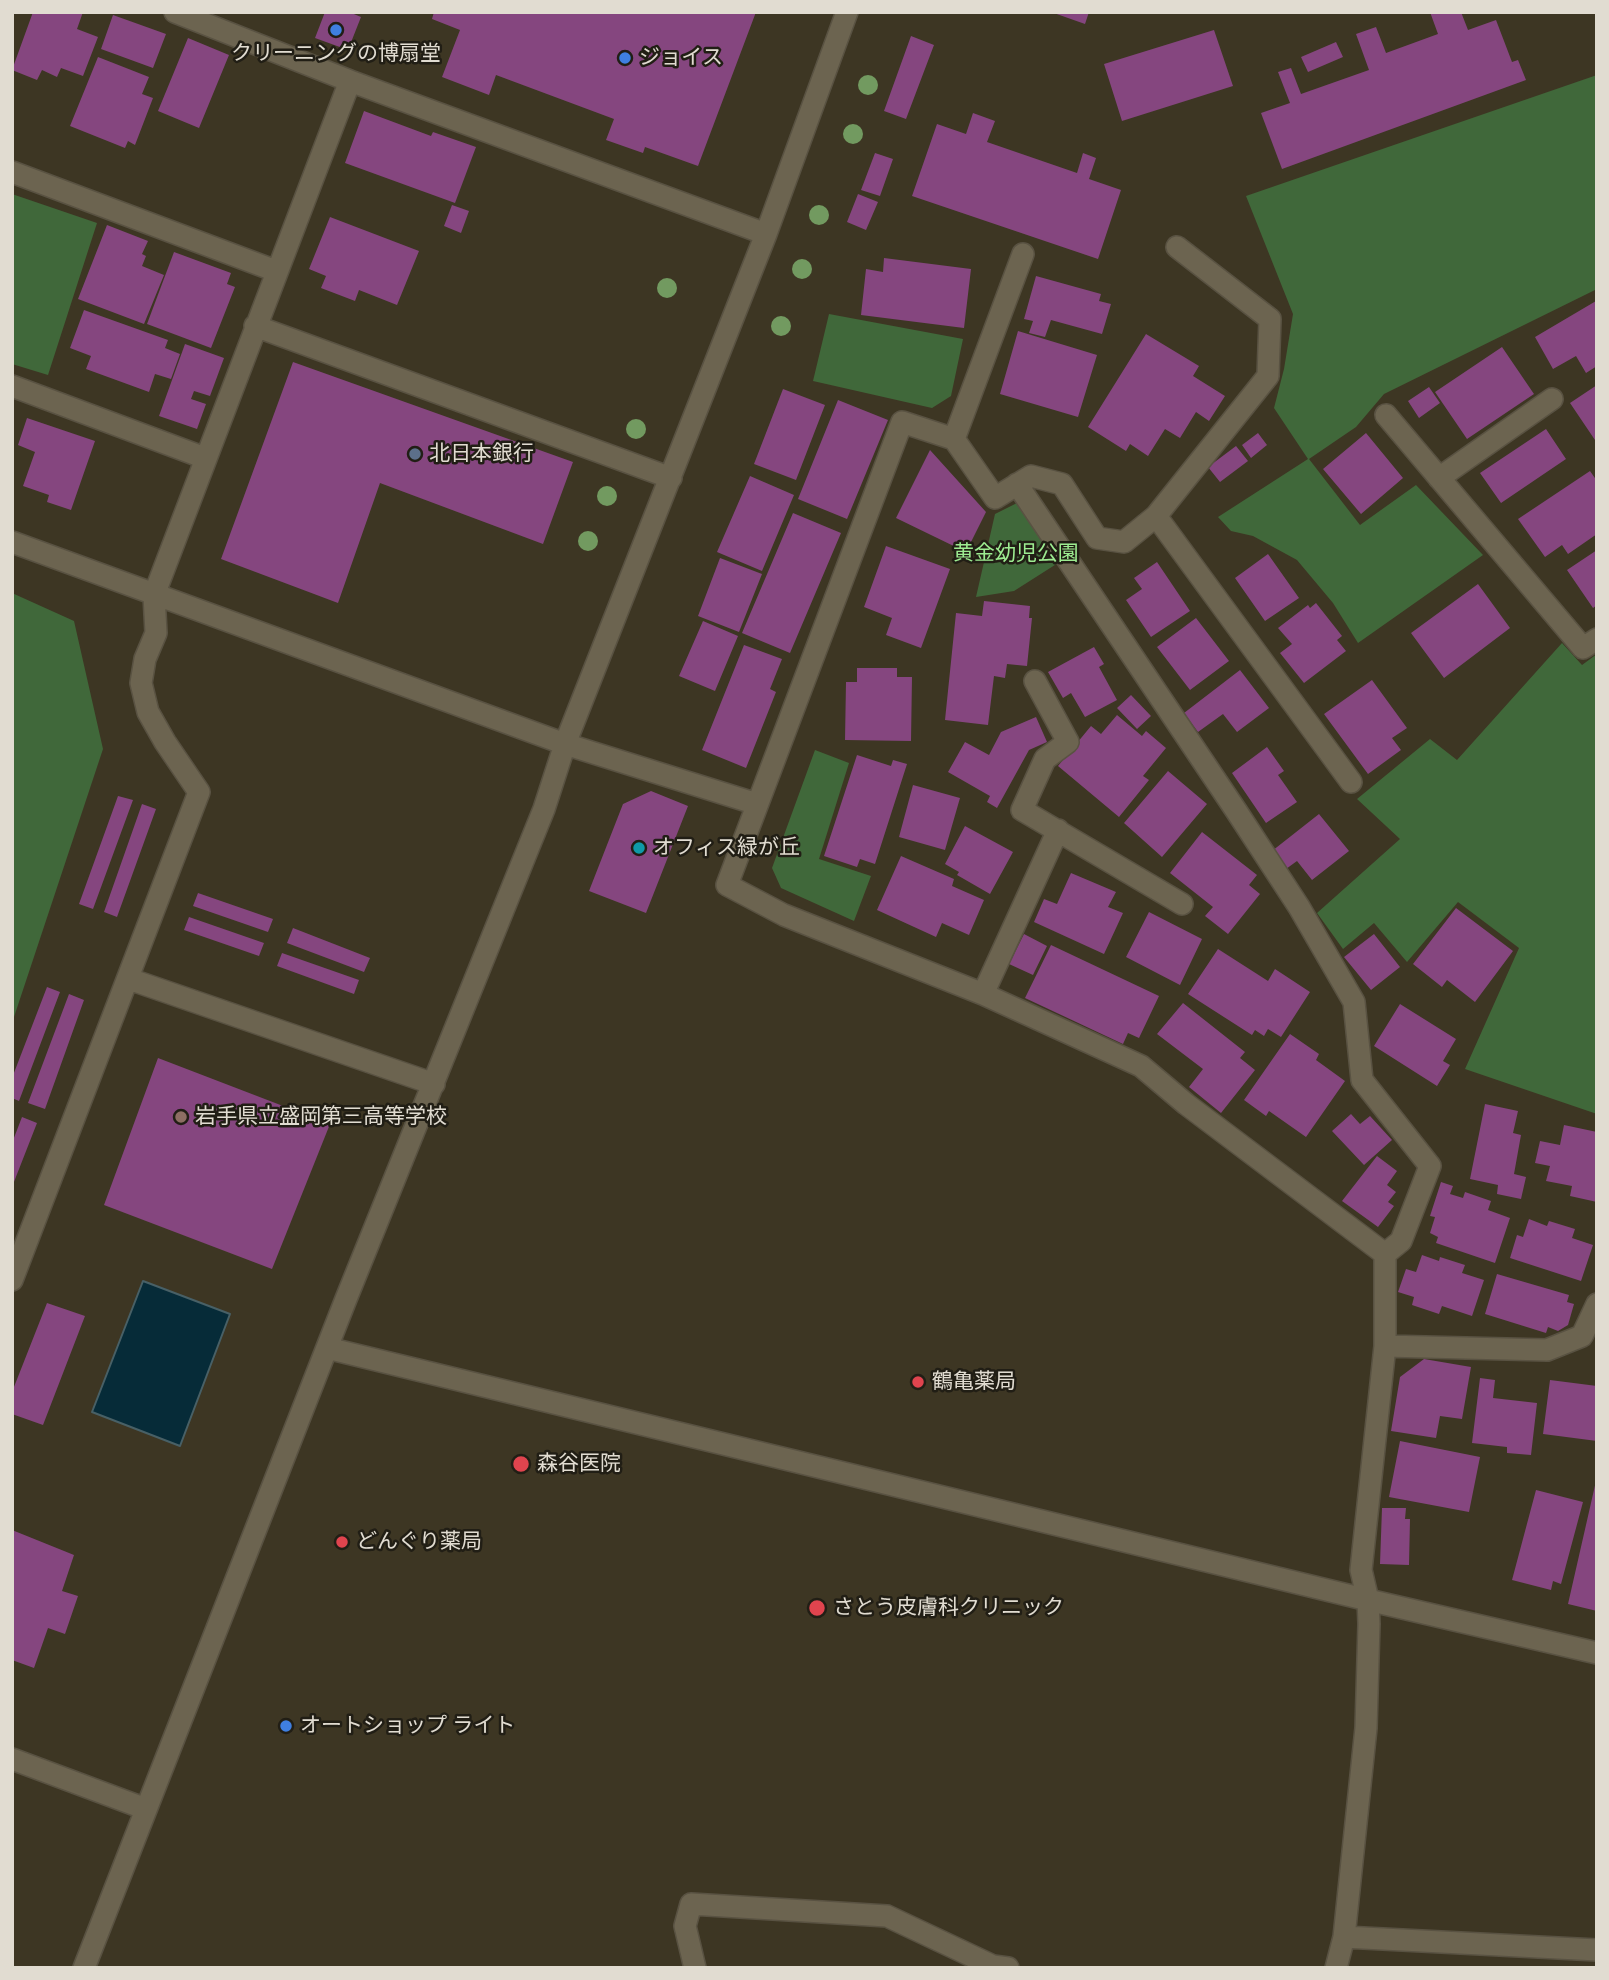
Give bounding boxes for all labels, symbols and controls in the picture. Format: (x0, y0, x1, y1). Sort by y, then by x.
marker: クリーニングの博扇堂 (328, 22, 344, 38)
place label: クリーニングの博扇堂 (231, 41, 441, 67)
place label: ジョイス (639, 45, 723, 71)
marker: ジョイス (617, 50, 633, 66)
place label: 北日本銀行 (429, 441, 534, 467)
marker: 北日本銀行 (407, 446, 423, 462)
park label: 黄金幼児公園 (953, 541, 1079, 567)
place label: オフィス緑が丘 (653, 835, 800, 861)
marker: オフィス緑が丘 (631, 840, 647, 856)
place label: 岩手県立盛岡第三高等学校 (195, 1104, 447, 1130)
marker: 岩手県立盛岡第三高等学校 (173, 1109, 189, 1125)
place label: 鶴亀薬局 (932, 1369, 1016, 1395)
marker: 鶴亀薬局 (910, 1374, 926, 1390)
place label: 森谷医院 (537, 1451, 621, 1477)
marker: 森谷医院 (511, 1454, 531, 1474)
place label: どんぐり薬局 (356, 1529, 482, 1555)
marker: どんぐり薬局 (334, 1534, 350, 1550)
place label: さとう皮膚科クリニック (833, 1595, 1064, 1621)
marker: さとう皮膚科クリニック (807, 1598, 827, 1618)
place label: オートショップ ライト (300, 1713, 515, 1739)
marker: オートショップ ライト (278, 1718, 294, 1734)

